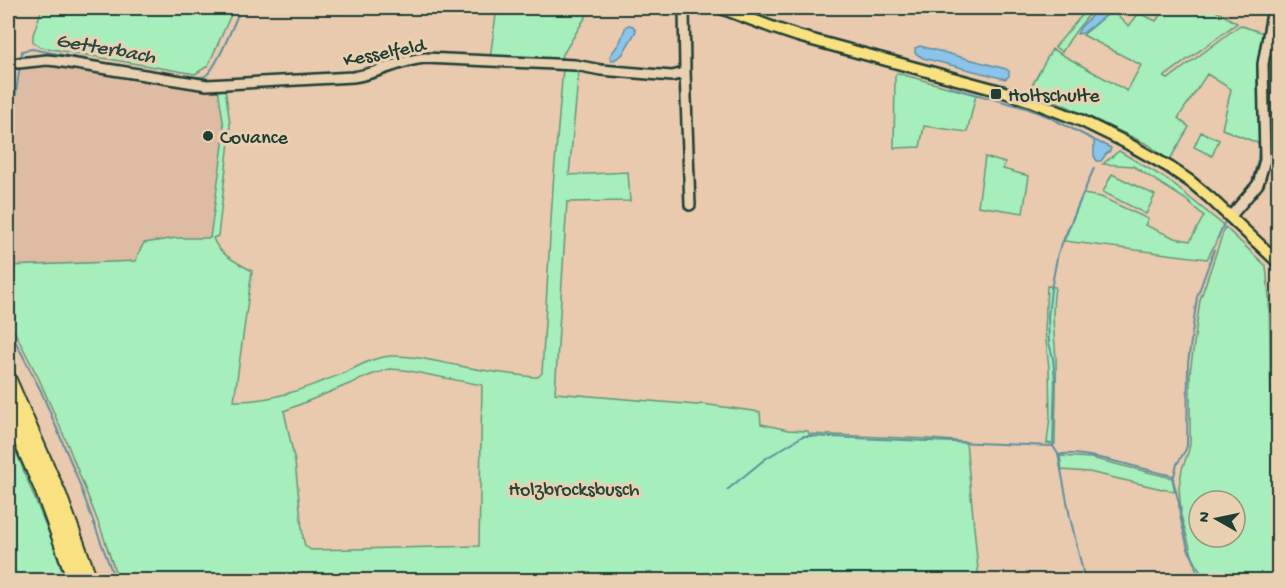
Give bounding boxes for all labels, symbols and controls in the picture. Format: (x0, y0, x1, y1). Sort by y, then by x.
water label: Getterbach (54, 29, 158, 72)
street label: Kesselfeld (342, 35, 430, 74)
place label: Holtschulte (1008, 86, 1100, 109)
marker: Holtschulte (989, 87, 1003, 101)
place label: Covance (220, 128, 288, 151)
marker: Covance (201, 129, 215, 143)
park label: Holzbrocksbusch (509, 480, 640, 503)
north arrow (1187, 489, 1247, 549)
text: N (1195, 510, 1216, 524)

